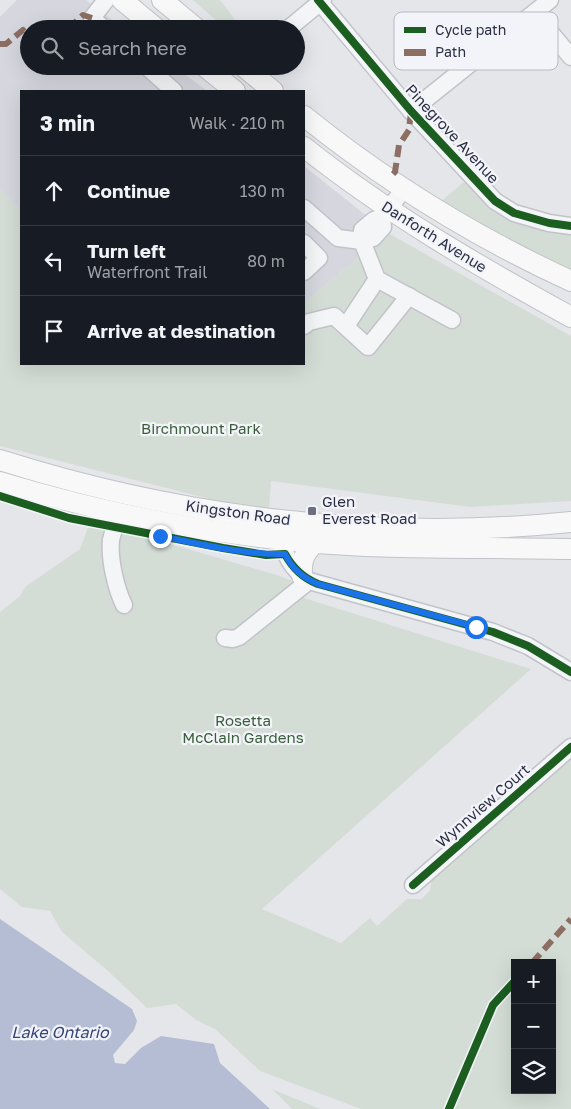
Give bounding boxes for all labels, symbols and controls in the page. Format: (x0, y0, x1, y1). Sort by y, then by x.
legend (394, 12, 558, 70)
search box (20, 20, 305, 75)
text: Cycle path (435, 21, 506, 38)
icon: search (38, 34, 66, 62)
text: Search here (78, 36, 187, 59)
text: Path (435, 43, 466, 60)
street label: Pinegrove Avenue (402, 80, 503, 187)
text: 3 min (40, 110, 95, 136)
text: Walk · 210 m (189, 113, 285, 133)
icon: ahead (40, 177, 68, 205)
text: Continue (87, 179, 170, 202)
text: 130 m (240, 181, 285, 201)
street label: Danforth Avenue (379, 197, 491, 276)
text: Turn left (87, 239, 166, 262)
icon: left (40, 247, 68, 275)
text: 80 m (247, 251, 285, 271)
text: Waterfront Trail (87, 262, 207, 282)
icon: arrive (40, 317, 68, 345)
text: Arrive at destination (87, 319, 275, 342)
park label: Birchmount Park (141, 419, 261, 437)
place label: Glen Everest Road (322, 492, 417, 527)
street label: Kingston Road (185, 496, 292, 528)
marker: Glen Everest Road (306, 505, 318, 517)
route end (149, 525, 172, 548)
route start (465, 616, 488, 639)
park label: Rosetta McClain Gardens (182, 711, 304, 746)
street label: Wynnview Court (432, 760, 533, 851)
map controls (511, 959, 556, 1094)
button: + (511, 959, 556, 1004)
button: − (511, 1004, 556, 1049)
water label: Lake Ontario (11, 1022, 110, 1042)
button: layers (511, 1049, 556, 1094)

